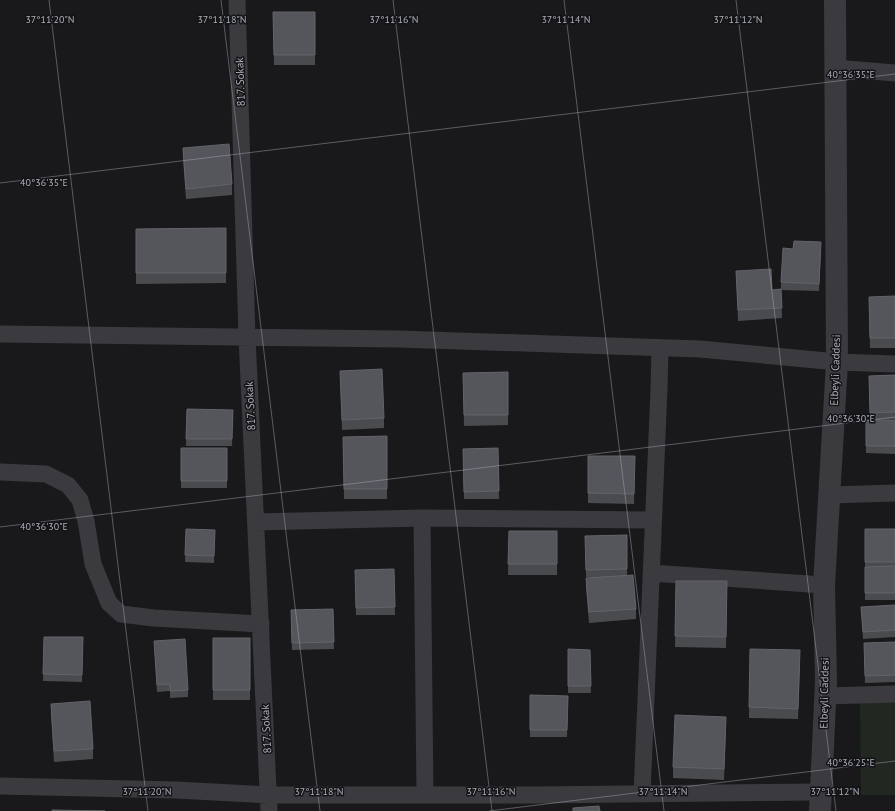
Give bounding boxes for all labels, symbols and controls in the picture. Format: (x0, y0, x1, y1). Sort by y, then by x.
text: 37°11'20"N (25, 13, 75, 26)
text: 37°11'18"N (197, 13, 247, 26)
text: 37°11'16"N (369, 13, 419, 26)
text: 37°11'14"N (541, 13, 591, 26)
text: 37°11'12"N (713, 13, 763, 26)
street label: 817. Sokak (232, 57, 248, 107)
text: 40°36'35"E (827, 68, 875, 81)
text: 40°36'35"E (20, 176, 68, 189)
street label: Elbeyli Caddesi (827, 334, 843, 406)
street label: 817. Sokak (242, 380, 258, 431)
text: 40°36'30"E (827, 412, 875, 425)
text: 40°36'30"E (20, 520, 68, 533)
street label: Elbeyli Caddesi (816, 657, 832, 729)
street label: 817. Sokak (258, 703, 274, 754)
text: 40°36'25"E (827, 756, 875, 769)
text: 37°11'20"N (122, 785, 172, 798)
text: 37°11'18"N (294, 785, 344, 798)
text: 37°11'16"N (466, 785, 516, 798)
text: 37°11'14"N (638, 785, 688, 798)
text: 37°11'12"N (810, 785, 860, 798)

